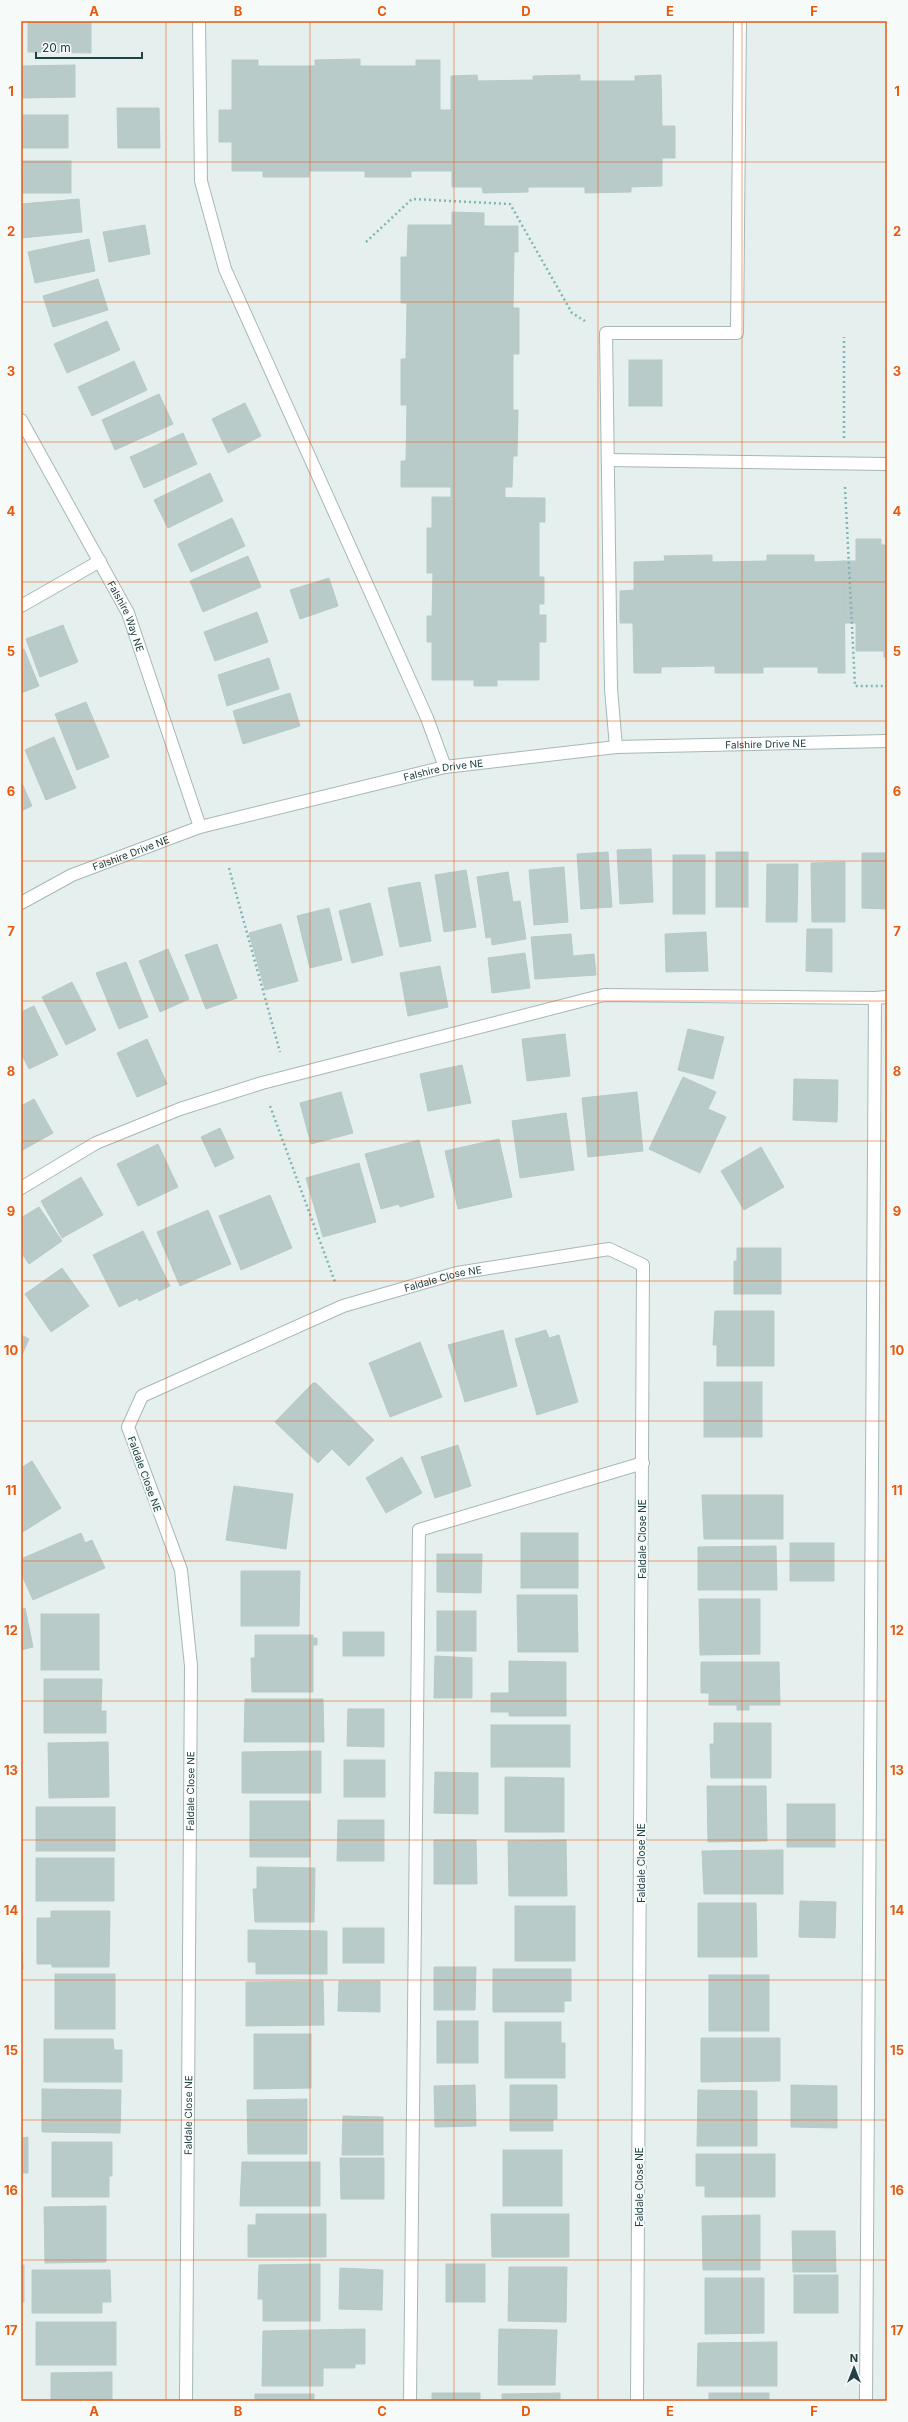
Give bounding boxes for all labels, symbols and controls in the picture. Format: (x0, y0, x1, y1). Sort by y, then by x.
text: A (89, 3, 99, 19)
text: B (234, 3, 243, 19)
text: C (377, 3, 387, 19)
text: D (521, 3, 531, 19)
text: E (666, 3, 674, 19)
text: F (810, 3, 818, 19)
scale bar (36, 34, 142, 60)
text: 20 m (42, 40, 71, 55)
text: 1 (8, 83, 14, 99)
text: 1 (894, 83, 900, 99)
text: 2 (7, 223, 15, 239)
text: 2 (893, 223, 901, 239)
text: 3 (7, 363, 15, 379)
text: 3 (893, 363, 901, 379)
text: 4 (7, 503, 16, 519)
text: 4 (893, 503, 902, 519)
street label: Falshire Way NE (105, 579, 147, 653)
text: 5 (7, 643, 15, 659)
text: 5 (893, 643, 901, 659)
street label: Falshire Drive NE (725, 737, 806, 751)
street label: Falshire Drive NE (402, 757, 484, 783)
text: 6 (7, 783, 15, 799)
text: 6 (893, 783, 901, 799)
street label: Falshire Drive NE (91, 833, 171, 873)
text: 7 (7, 923, 15, 939)
text: 7 (893, 923, 901, 939)
text: 8 (7, 1063, 15, 1079)
text: 8 (893, 1063, 901, 1079)
text: 9 (7, 1203, 15, 1219)
text: 9 (893, 1203, 901, 1219)
street label: Faldale Close NE (403, 1263, 483, 1294)
text: 10 (4, 1342, 18, 1358)
text: 10 (890, 1342, 904, 1358)
street label: Faldale Close NE (126, 1435, 164, 1513)
text: 11 (5, 1482, 17, 1498)
text: 11 (891, 1482, 903, 1498)
street label: Faldale Close NE (636, 1499, 648, 1579)
text: 12 (4, 1622, 18, 1638)
text: 12 (890, 1622, 904, 1638)
street label: Faldale Close NE (184, 1751, 196, 1831)
text: 13 (4, 1762, 18, 1778)
text: 13 (890, 1762, 904, 1778)
street label: Faldale Close NE (635, 1823, 647, 1903)
text: 14 (4, 1902, 18, 1918)
text: 14 (890, 1902, 904, 1918)
text: 15 (4, 2042, 18, 2058)
text: 15 (890, 2042, 904, 2058)
street label: Faldale Close NE (182, 2075, 194, 2155)
street label: Faldale Close NE (633, 2147, 645, 2227)
text: 16 (4, 2182, 18, 2198)
text: 16 (890, 2182, 904, 2198)
text: 17 (4, 2322, 18, 2338)
text: 17 (890, 2322, 904, 2338)
north arrow (834, 2348, 874, 2388)
text: N (850, 2351, 858, 2365)
text: A (89, 2403, 99, 2419)
text: B (234, 2403, 243, 2419)
text: C (377, 2403, 387, 2419)
text: D (521, 2403, 531, 2419)
text: E (666, 2403, 674, 2419)
text: F (810, 2403, 818, 2419)

